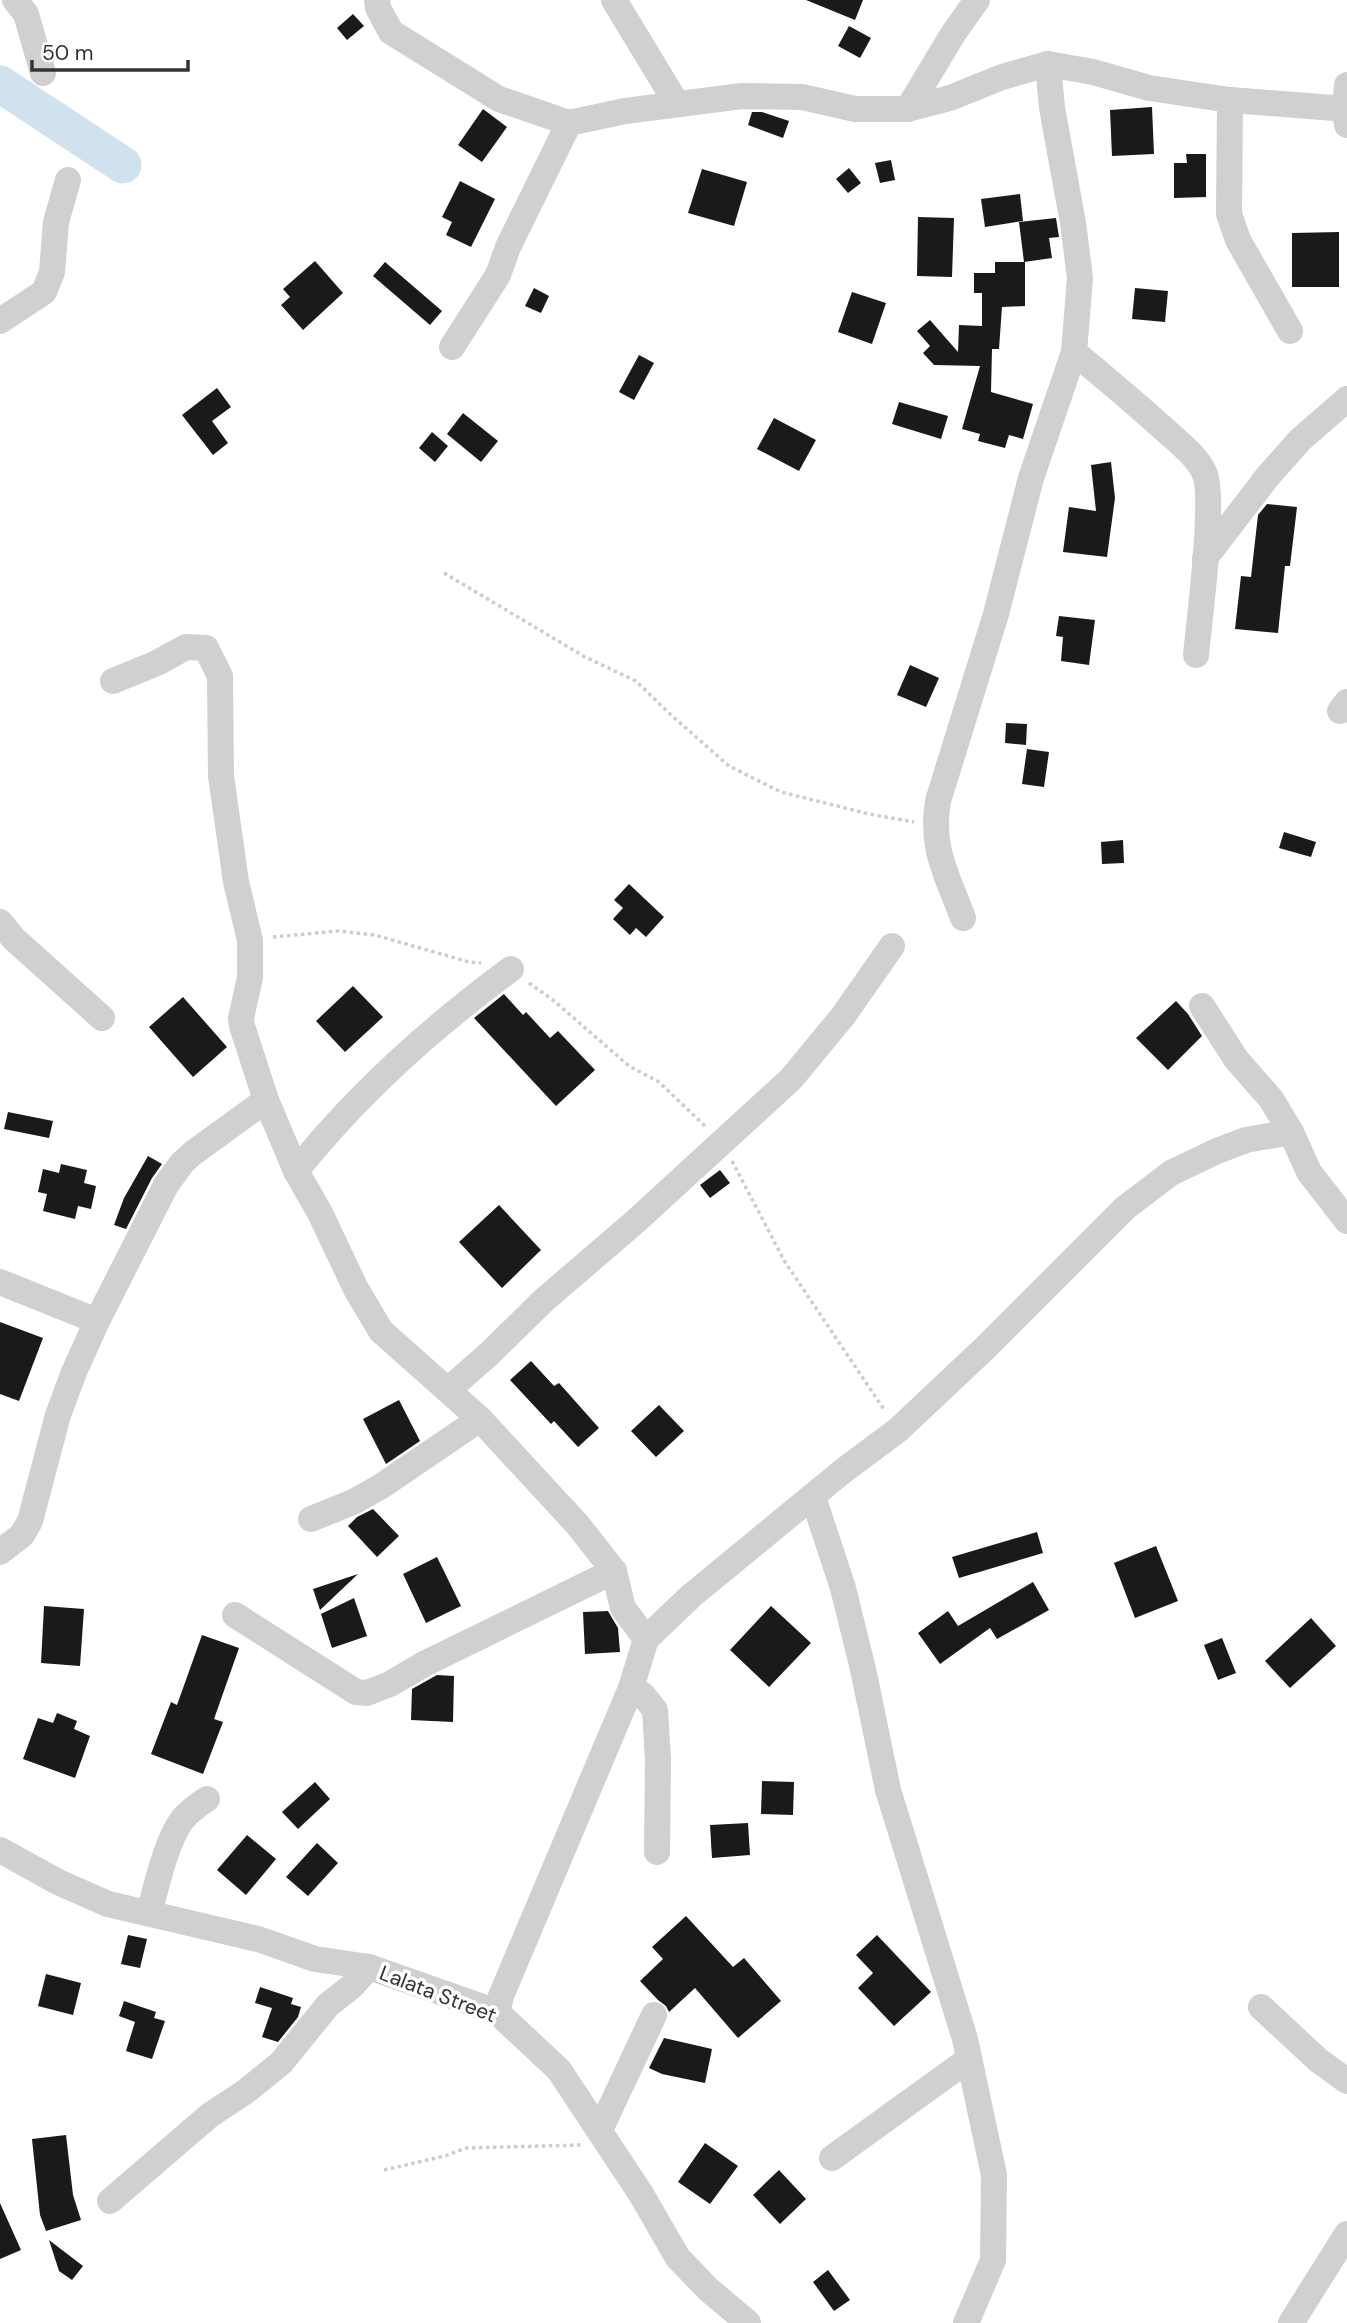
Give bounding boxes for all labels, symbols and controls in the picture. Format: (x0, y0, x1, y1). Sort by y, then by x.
scale bar (32, 28, 187, 72)
text: 50 m (42, 39, 93, 67)
street label: Lalata Street (376, 1959, 500, 2029)

